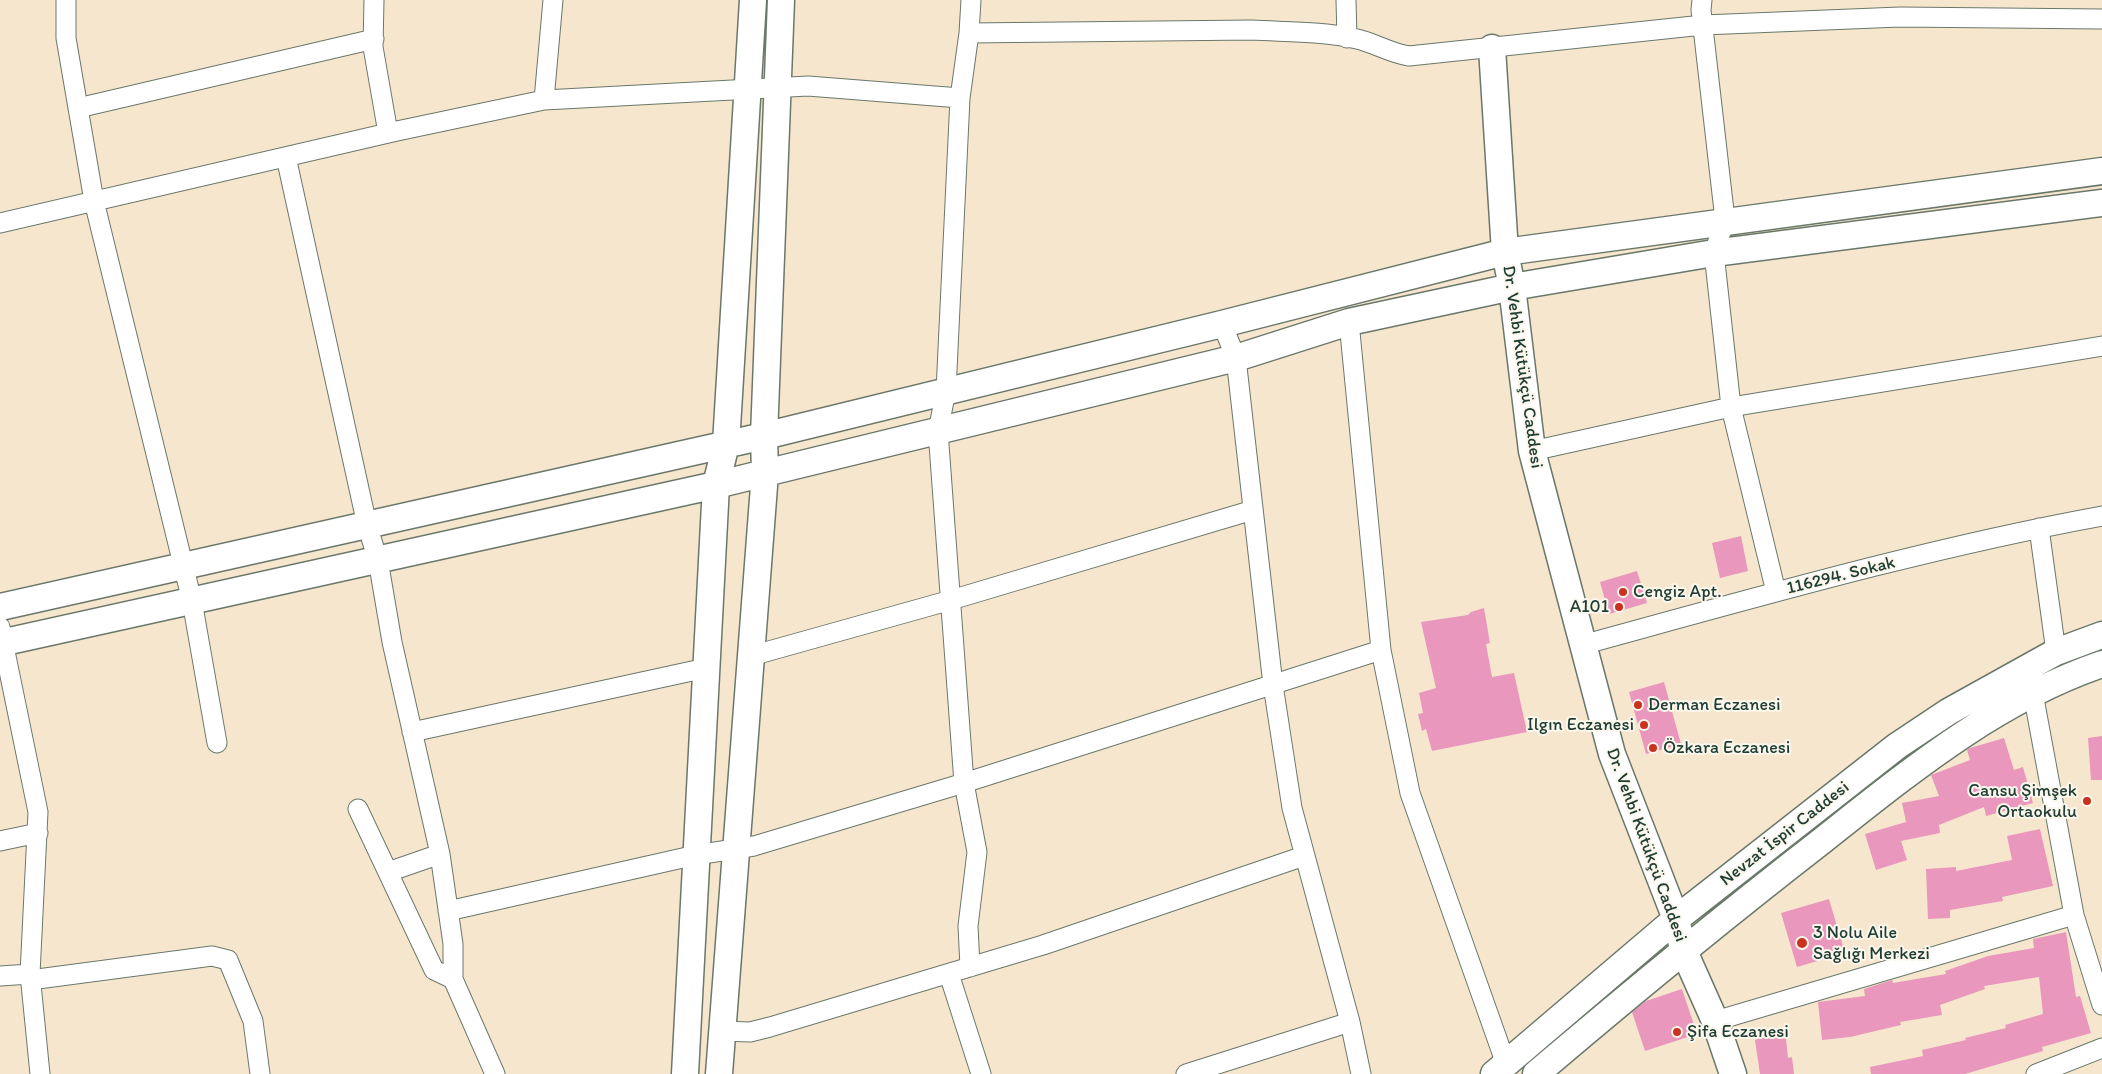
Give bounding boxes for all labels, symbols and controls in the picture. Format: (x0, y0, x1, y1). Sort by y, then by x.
street label: Dr. Vehbi Kütükçü Caddesi (1497, 264, 1547, 470)
street label: 116294. Sokak (1784, 552, 1898, 600)
place label: Cengiz Apt. (1633, 581, 1722, 603)
marker: Cengiz Apt. (1617, 586, 1629, 598)
place label: A101 (1570, 596, 1609, 618)
marker: A101 (1613, 601, 1625, 613)
place label: Derman Eczanesi (1648, 694, 1781, 716)
marker: Derman Eczanesi (1632, 699, 1644, 711)
place label: Ilgın Eczanesi (1527, 714, 1634, 736)
marker: Ilgın Eczanesi (1638, 719, 1650, 731)
place label: Özkara Eczanesi (1663, 737, 1790, 759)
marker: Özkara Eczanesi (1647, 742, 1659, 754)
street label: Dr. Vehbi Kütükçü Caddesi (1601, 745, 1691, 945)
street label: Nevzat İspir Caddesi (1716, 777, 1854, 891)
place label: Cansu Şimşek Ortaokulu (1968, 780, 2077, 822)
marker: Cansu Şimşek Ortaokulu (2081, 795, 2093, 807)
place label: 3 Nolu Aile Sağlığı Merkezi (1813, 922, 1930, 964)
marker: 3 Nolu Aile Sağlığı Merkezi (1795, 936, 1809, 950)
place label: Şifa Eczanesi (1687, 1021, 1789, 1043)
marker: Şifa Eczanesi (1671, 1026, 1683, 1038)

